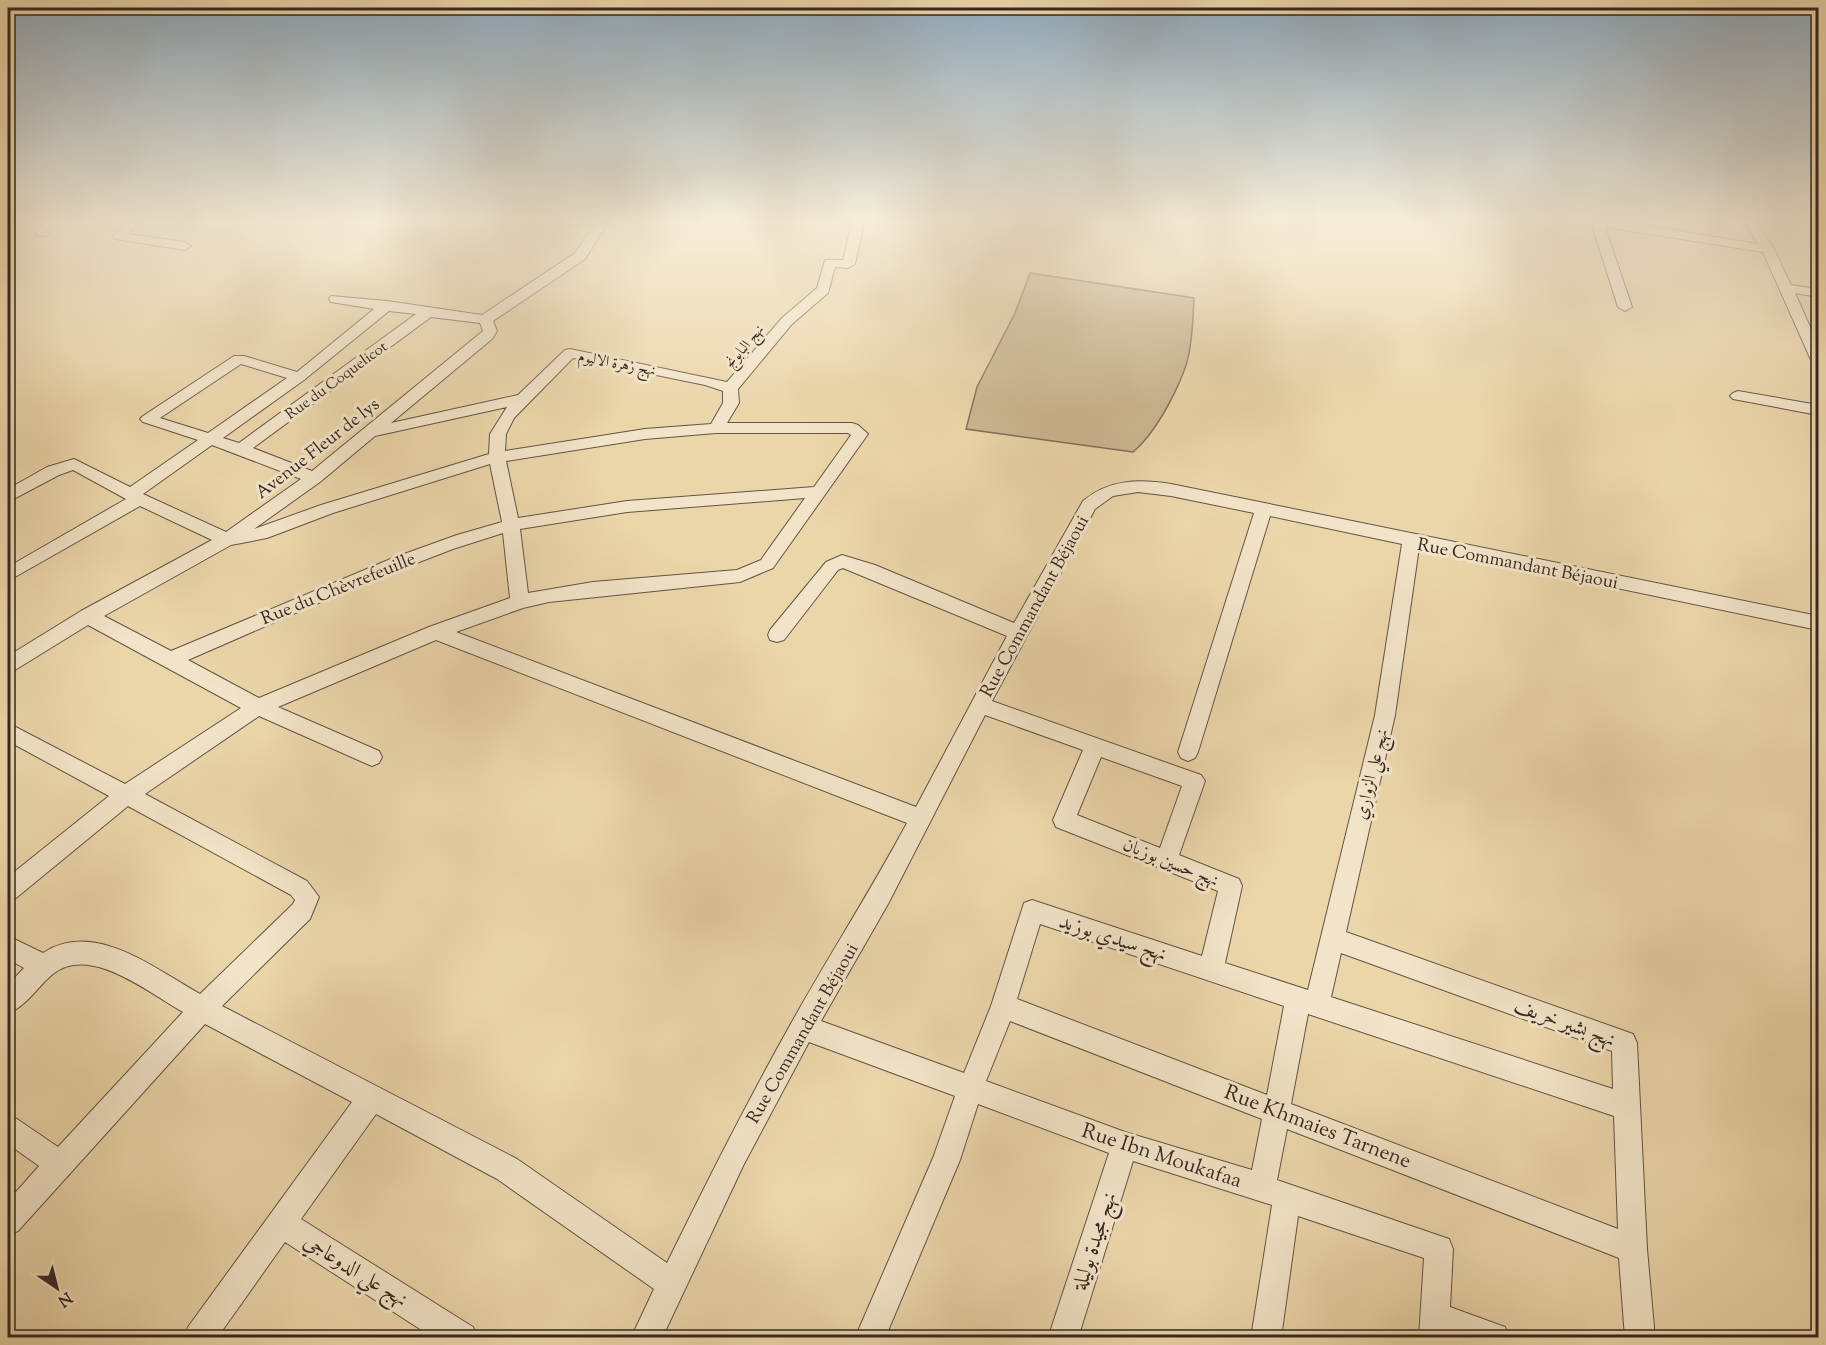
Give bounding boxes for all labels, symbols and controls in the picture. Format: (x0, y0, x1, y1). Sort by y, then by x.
street label: نهج البابونج (721, 321, 771, 375)
street label: Rue du Coquelicot (282, 337, 392, 425)
street label: نهج زهرة الاليوم (576, 347, 657, 384)
street label: Avenue Fleur de lys (251, 393, 386, 506)
street label: Rue Commandant Béjaoui (975, 511, 1097, 703)
street label: Rue Commandant Béjaoui (1415, 533, 1620, 597)
street label: Rue du Chèvrefeuille (258, 547, 420, 633)
street label: نهج علي الزواري (1349, 726, 1399, 823)
street label: نهج حسين بوزيان (1118, 833, 1222, 896)
street label: نهج سيدي بوزيد (1054, 907, 1170, 972)
street label: Rue Commandant Béjaoui (741, 939, 866, 1129)
street label: نهج بشير خريف (1509, 992, 1619, 1058)
street label: Rue Khmaies Tarnene (1220, 1078, 1415, 1177)
street label: Rue Ibn Moukafaa (1077, 1117, 1246, 1197)
street label: نهج مجيدة بوليلة (1066, 1189, 1128, 1296)
street label: نهج علي الدوعاجي (295, 1228, 413, 1318)
north arrow (27, 1258, 87, 1318)
text: N (52, 1285, 76, 1311)

